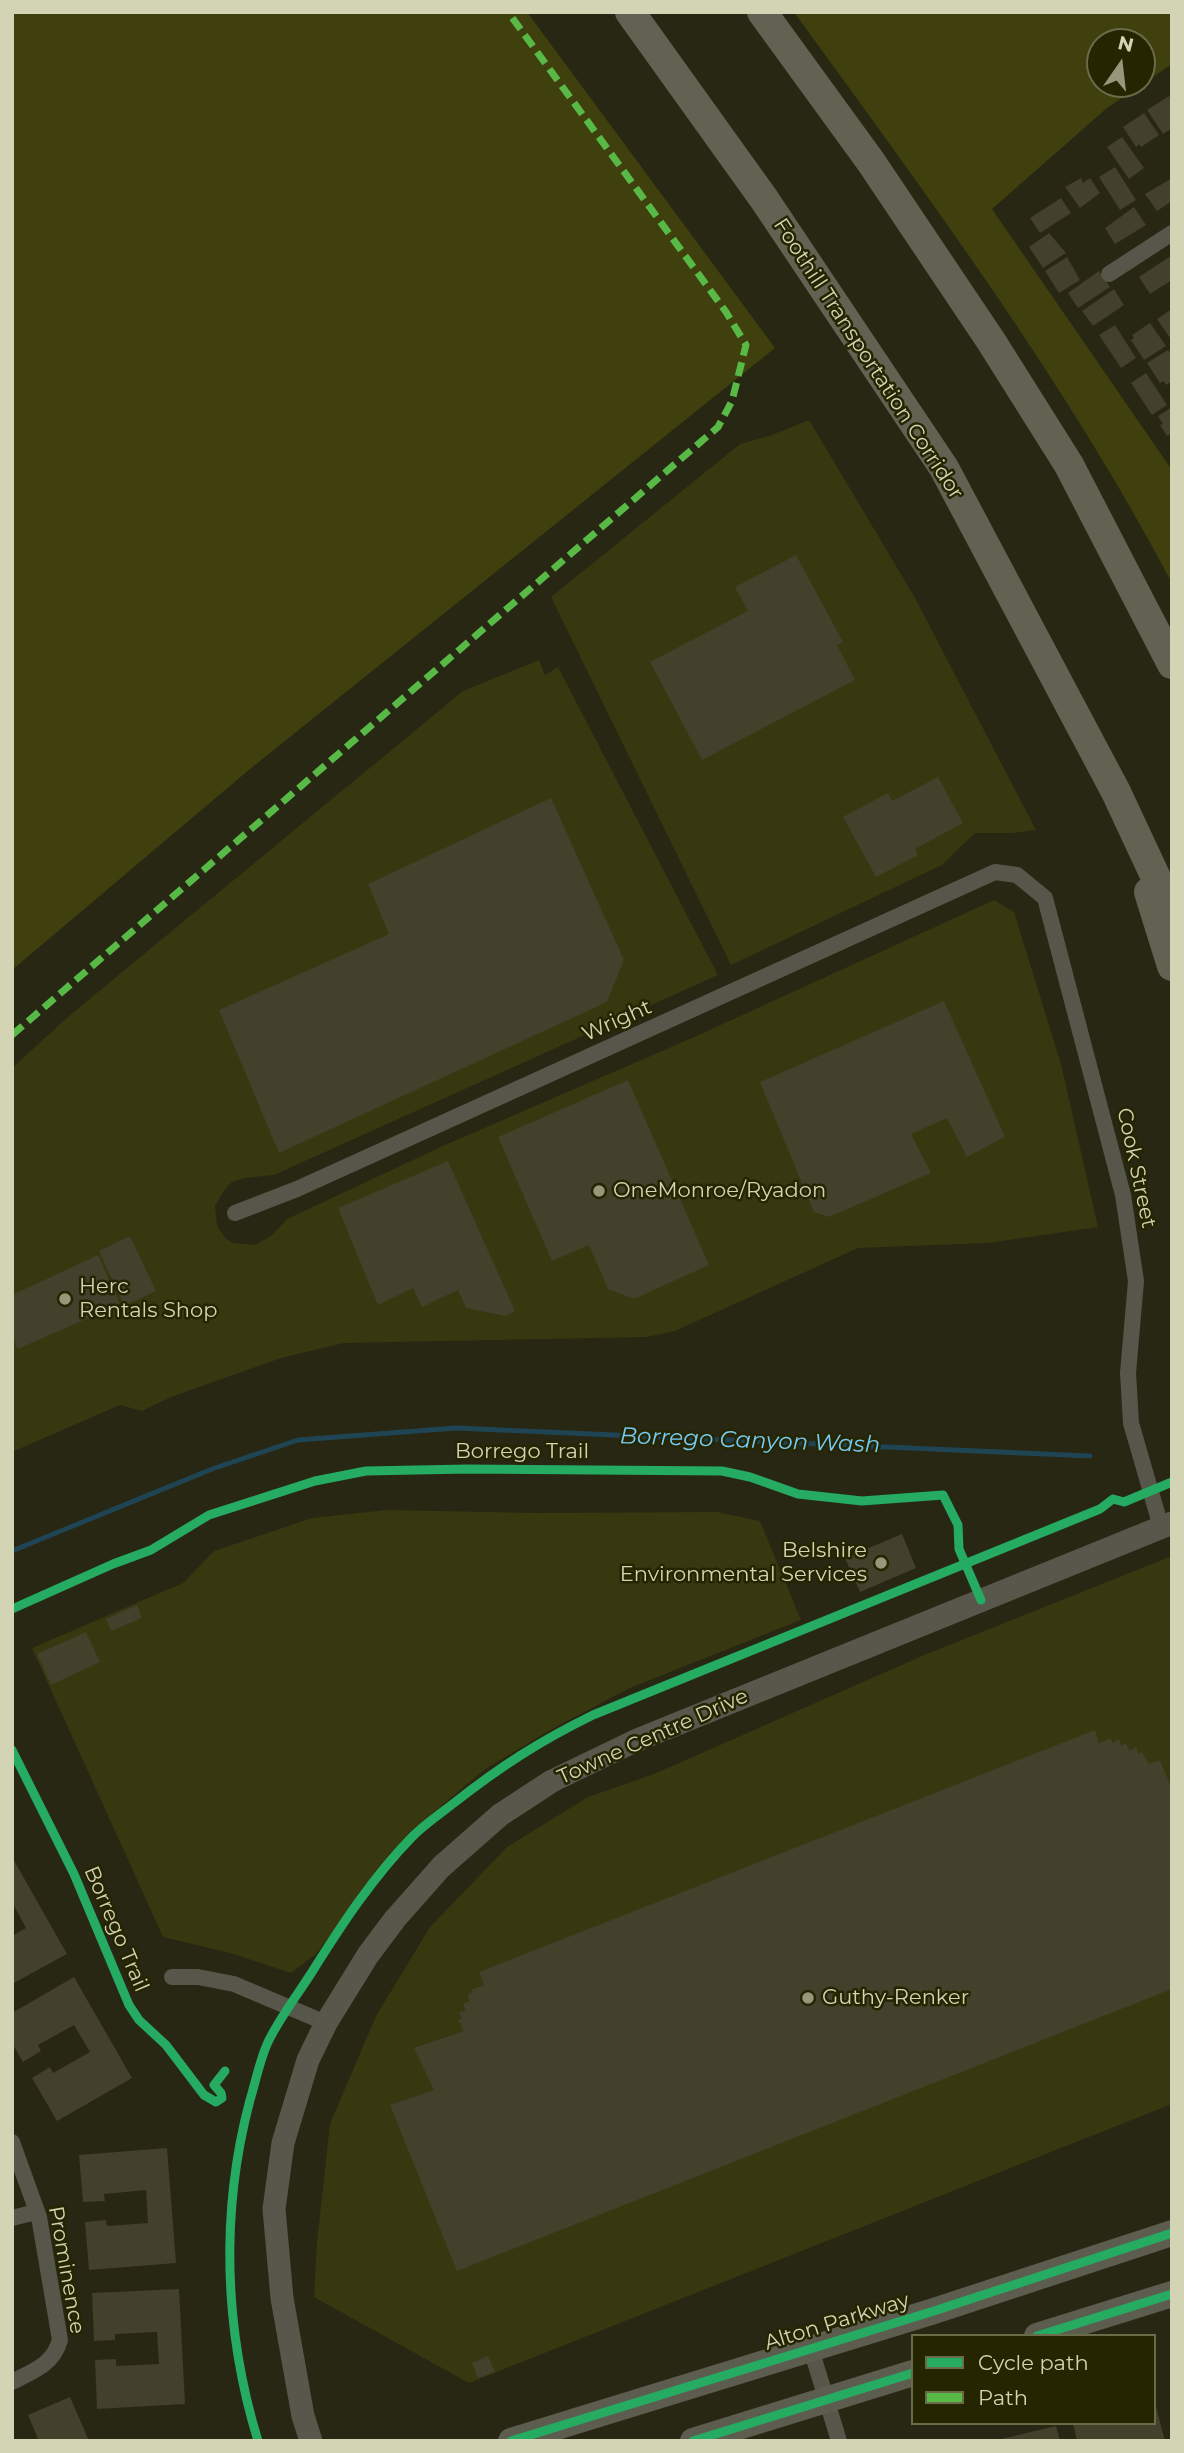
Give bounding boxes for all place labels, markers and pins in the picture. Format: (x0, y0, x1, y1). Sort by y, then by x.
place label: OneMonroe/Ryadon (613, 1178, 826, 1204)
marker: OneMonroe/Ryadon (591, 1183, 607, 1199)
place label: Herc Rentals Shop (79, 1274, 217, 1324)
marker: Herc Rentals Shop (57, 1291, 73, 1307)
place label: Belshire Environmental Services (620, 1538, 867, 1588)
marker: Belshire Environmental Services (873, 1555, 889, 1571)
place label: Guthy-Renker (822, 1985, 969, 2011)
marker: Guthy-Renker (800, 1990, 816, 2006)

